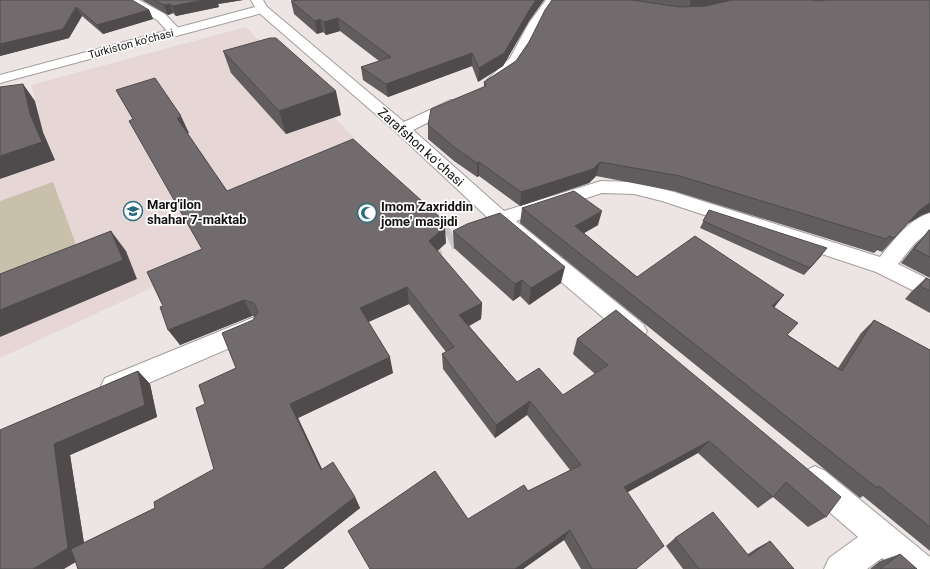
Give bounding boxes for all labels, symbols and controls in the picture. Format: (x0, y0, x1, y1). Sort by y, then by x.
street label: Turkiston ko’chasi (87, 26, 175, 62)
street label: Zarafshon koʻchasi (375, 105, 467, 189)
place label: Marg'ilon shahar 7-maktab (147, 197, 247, 227)
place label: Imom Zaxriddin jome' masjidi (380, 199, 473, 229)
school or university icon: Marg'ilon shahar 7-maktab (122, 200, 144, 222)
mosque icon: Imom Zaxriddin jome' masjidi (356, 202, 378, 224)

